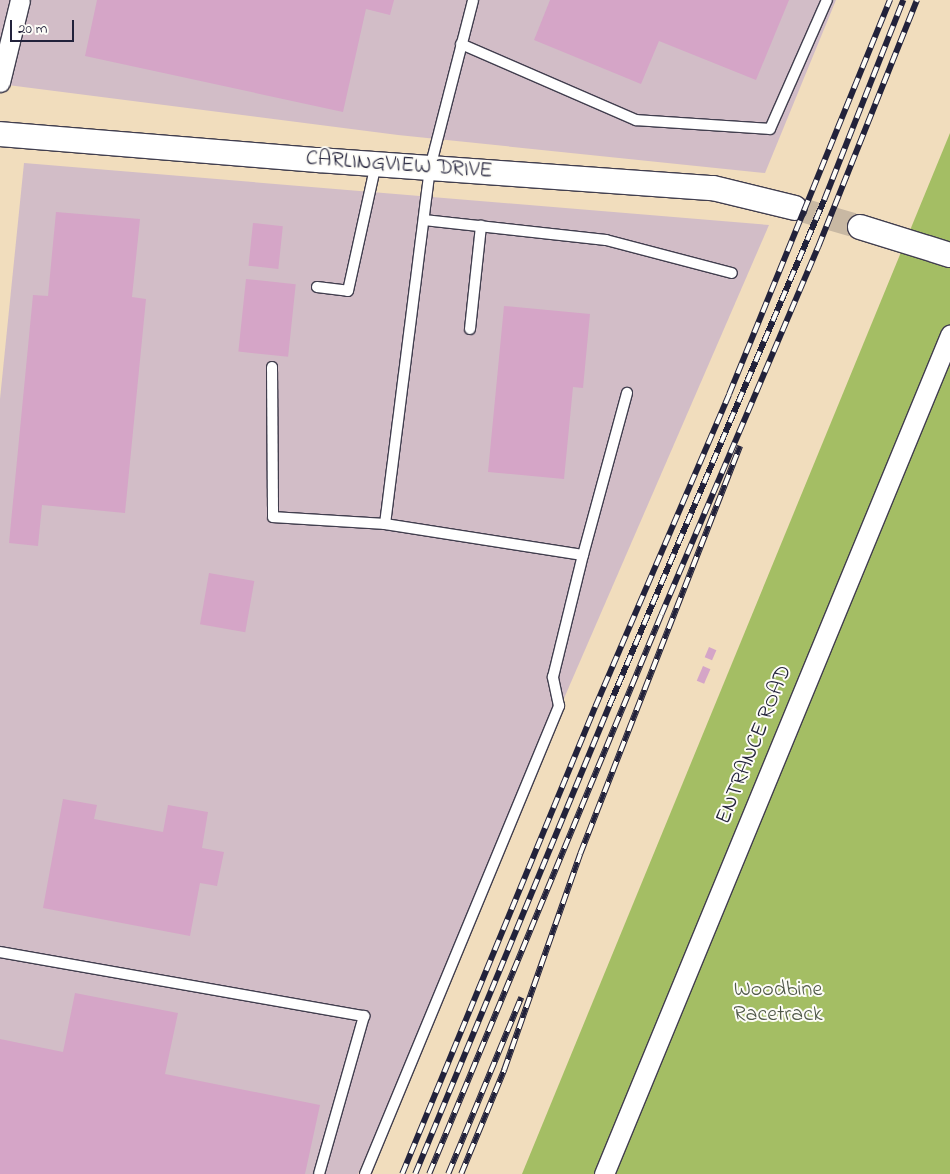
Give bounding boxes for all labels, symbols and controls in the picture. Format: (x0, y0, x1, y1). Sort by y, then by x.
scale bar (12, 10, 76, 42)
text: 20 m (18, 18, 47, 40)
street label: CARLINGVIEW DRIVE (305, 146, 493, 186)
street label: ENTRANCE ROAD (711, 662, 799, 828)
park label: Woodbine Racetrack (733, 977, 823, 1028)

